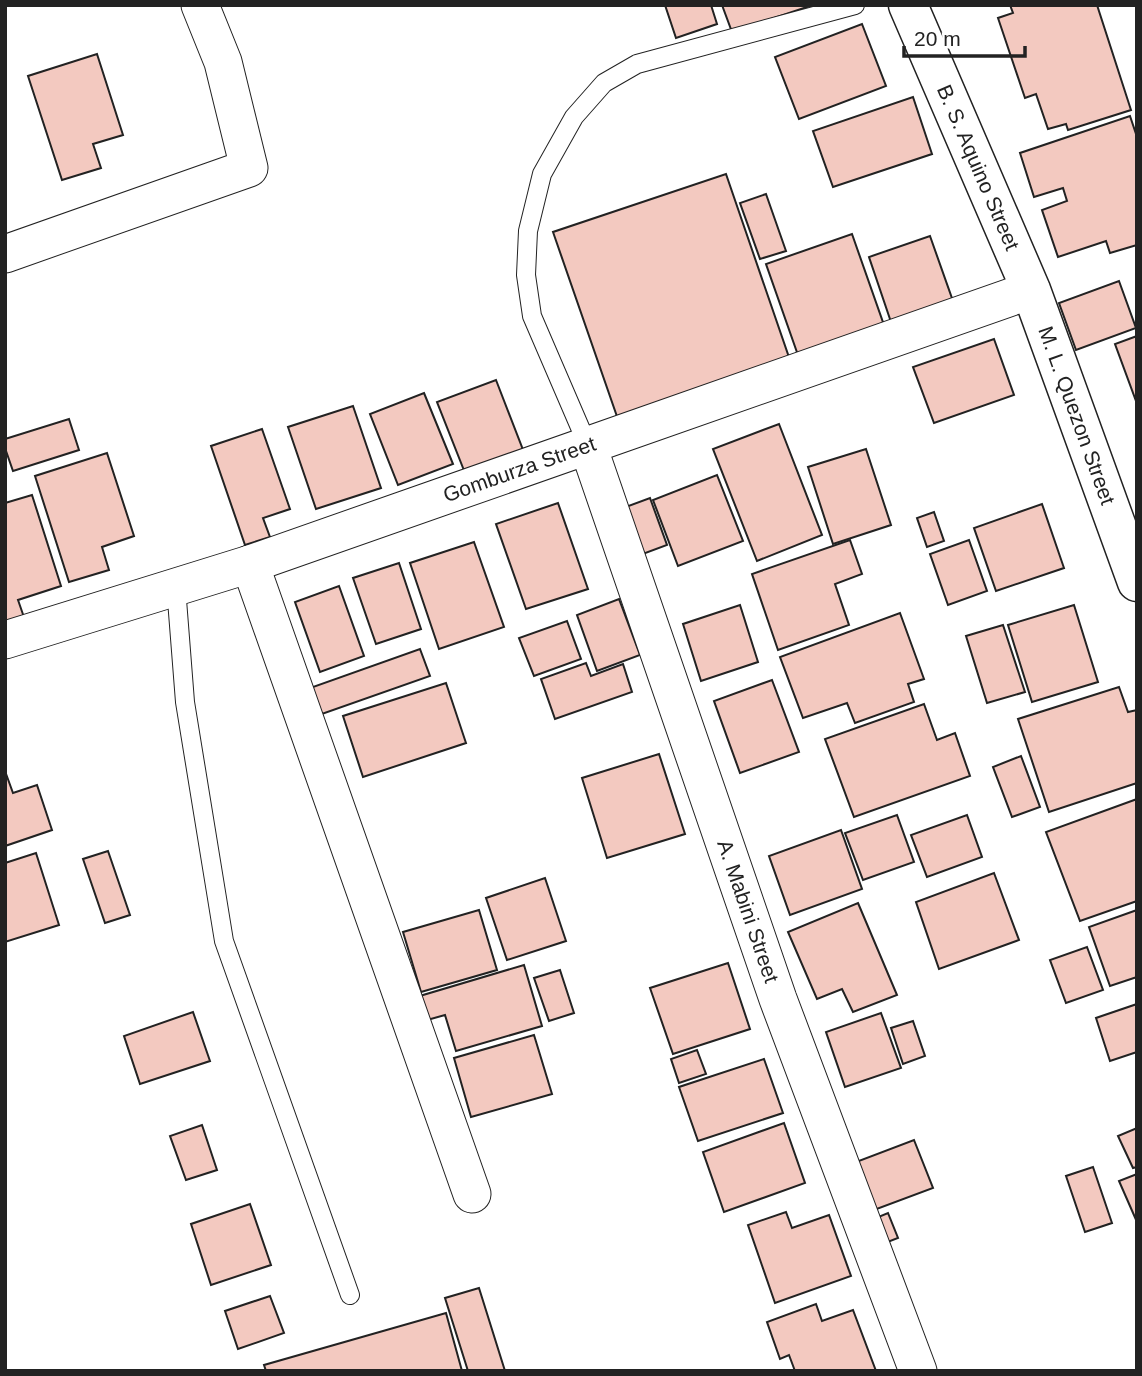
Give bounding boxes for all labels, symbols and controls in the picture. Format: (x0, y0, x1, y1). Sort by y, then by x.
scale bar (904, 14, 1025, 58)
text: 20 m (914, 27, 961, 50)
street label: B. S. Aquino Street (933, 81, 1024, 254)
street label: M. L. Quezon Street (1034, 323, 1120, 508)
street label: Gomburza Street (440, 432, 599, 506)
street label: A. Mabini Street (713, 837, 784, 986)

